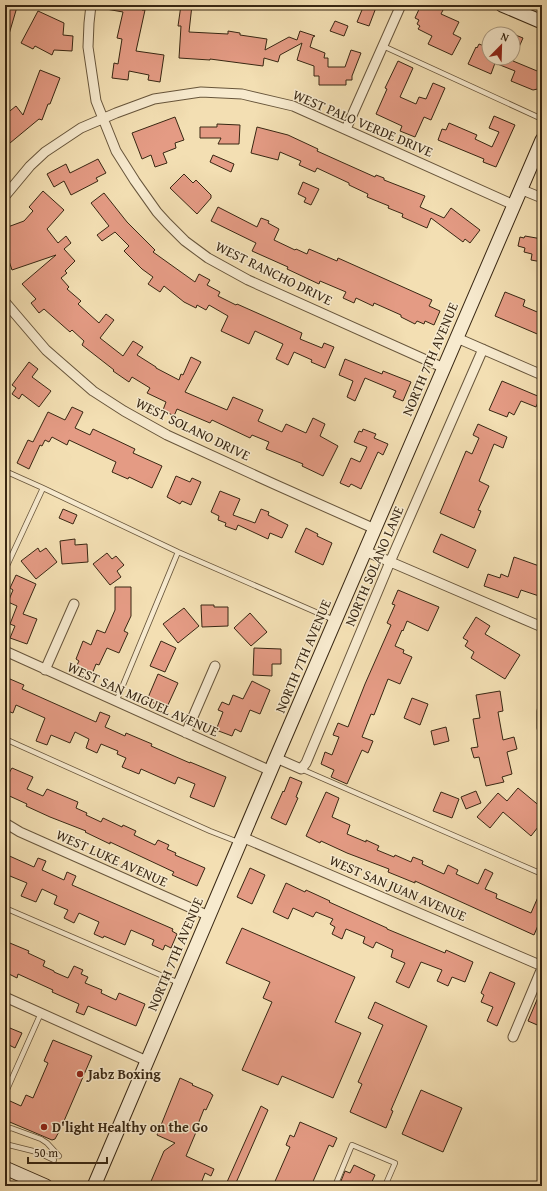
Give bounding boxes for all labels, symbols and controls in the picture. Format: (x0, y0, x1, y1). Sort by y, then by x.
north arrow (481, 26, 521, 66)
text: N (498, 28, 512, 46)
street label: WEST PALO VERDE DRIVE (290, 84, 436, 162)
street label: WEST RANCHO DRIVE (212, 236, 336, 310)
street label: NORTH 7TH AVENUE (397, 299, 463, 419)
street label: WEST SOLANO DRIVE (132, 393, 254, 465)
street label: NORTH SOLANO LANE (340, 503, 408, 629)
street label: NORTH 7TH AVENUE (270, 596, 336, 716)
street label: WEST SAN MIGUEL AVENUE (64, 657, 222, 741)
street label: WEST LUKE AVENUE (53, 824, 171, 892)
street label: WEST SAN JUAN AVENUE (326, 850, 470, 926)
street label: NORTH 7TH AVENUE (142, 894, 208, 1014)
place label: Jabz Boxing (86, 1064, 161, 1084)
marker: Jabz Boxing (75, 1069, 85, 1079)
place label: D'light Healthy on the Go (52, 1117, 209, 1137)
marker: D'light Healthy on the Go (39, 1122, 49, 1132)
scale bar (28, 1139, 107, 1165)
text: 50 m (34, 1144, 58, 1161)

